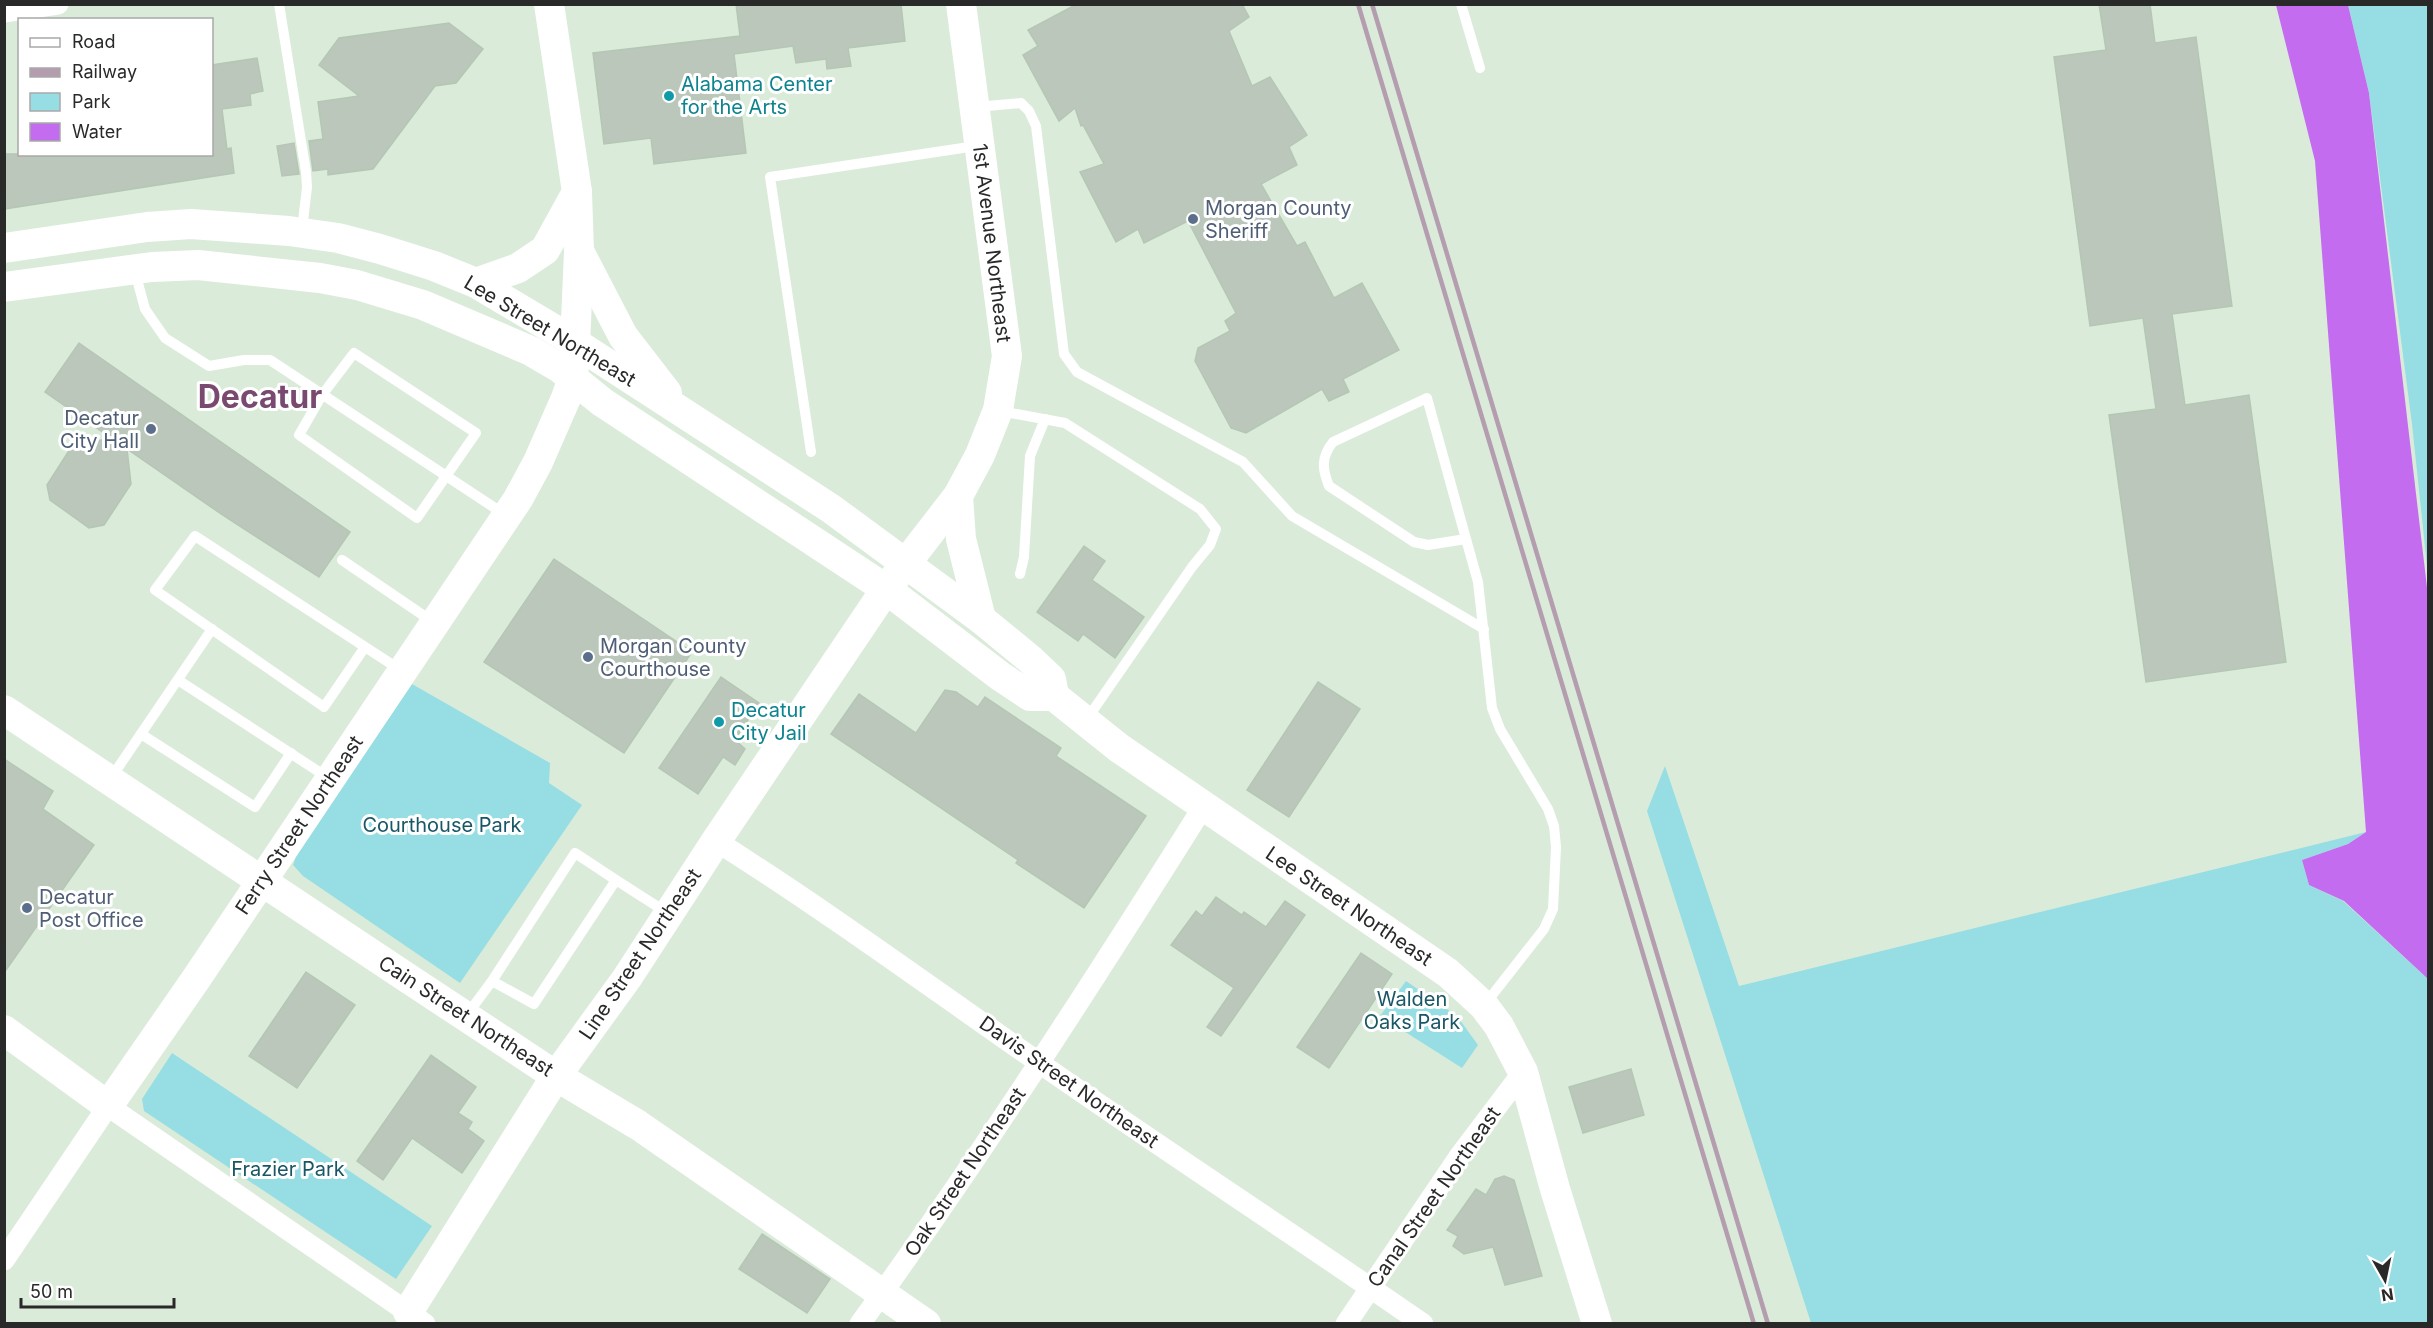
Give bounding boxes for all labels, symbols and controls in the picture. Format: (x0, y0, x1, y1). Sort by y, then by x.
legend (18, 18, 213, 156)
text: Road (72, 31, 115, 52)
text: Railway (72, 61, 137, 82)
place label: Alabama Center for the Arts (681, 72, 833, 119)
marker: Alabama Center for the Arts (662, 89, 676, 103)
text: Park (72, 91, 111, 112)
text: Water (72, 121, 122, 142)
street label: 1st Avenue Northeast (968, 142, 1016, 344)
place label: Morgan County Sheriff (1205, 196, 1352, 243)
marker: Morgan County Sheriff (1186, 212, 1200, 226)
street label: Lee Street Northeast (460, 270, 640, 392)
district label: Decatur (198, 377, 322, 416)
place label: Decatur City Hall (60, 406, 139, 453)
marker: Decatur City Hall (144, 422, 158, 436)
place label: Morgan County Courthouse (600, 634, 747, 681)
marker: Morgan County Courthouse (581, 650, 595, 664)
place label: Decatur City Jail (731, 698, 807, 745)
marker: Decatur City Jail (712, 715, 726, 729)
street label: Ferry Street Northeast (230, 731, 368, 919)
park label: Courthouse Park (362, 813, 522, 837)
street label: Lee Street Northeast (1261, 841, 1437, 971)
street label: Line Street Northeast (574, 864, 706, 1044)
place label: Decatur Post Office (39, 885, 144, 932)
marker: Decatur Post Office (20, 901, 34, 915)
street label: Cain Street Northeast (374, 950, 558, 1082)
park label: Walden Oaks Park (1364, 987, 1460, 1034)
street label: Davis Street Northeast (975, 1011, 1164, 1153)
street label: Oak Street Northeast (900, 1083, 1031, 1261)
street label: Canal Street Northeast (1363, 1102, 1506, 1292)
park label: Frazier Park (231, 1157, 345, 1181)
north arrow (2355, 1250, 2415, 1310)
scale bar (21, 1271, 174, 1309)
text: 50 m (30, 1281, 73, 1302)
text: N (2380, 1284, 2395, 1306)

